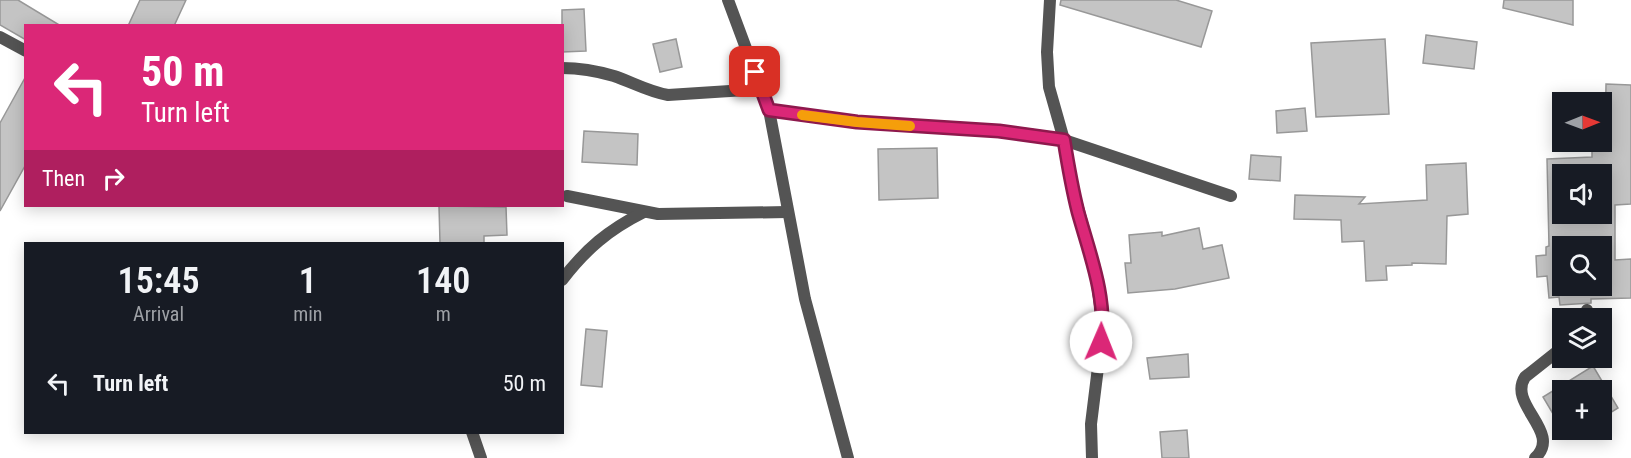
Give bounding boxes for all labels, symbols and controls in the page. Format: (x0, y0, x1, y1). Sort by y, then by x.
pin (729, 46, 780, 97)
text: 50 m (141, 47, 224, 96)
icon: left (42, 48, 120, 126)
icon: arrive (738, 55, 771, 88)
north arrow (1552, 92, 1612, 152)
map controls (1552, 92, 1612, 440)
text: Turn left (141, 97, 230, 129)
icon: right (97, 162, 130, 195)
button: sound (1552, 164, 1612, 224)
text: Then (42, 166, 85, 191)
button: search (1552, 236, 1612, 296)
text: 15:45 (118, 260, 200, 302)
text: 1 (299, 260, 317, 302)
text: 140 (416, 260, 470, 302)
text: Arrival (133, 302, 184, 326)
text: min (293, 302, 322, 326)
text: m (436, 302, 451, 326)
button: layers (1552, 308, 1612, 368)
position arrow (1069, 310, 1133, 374)
icon: left (42, 367, 75, 400)
text: Turn left (93, 371, 168, 396)
text: 50 m (503, 371, 546, 396)
button: + (1552, 380, 1612, 440)

